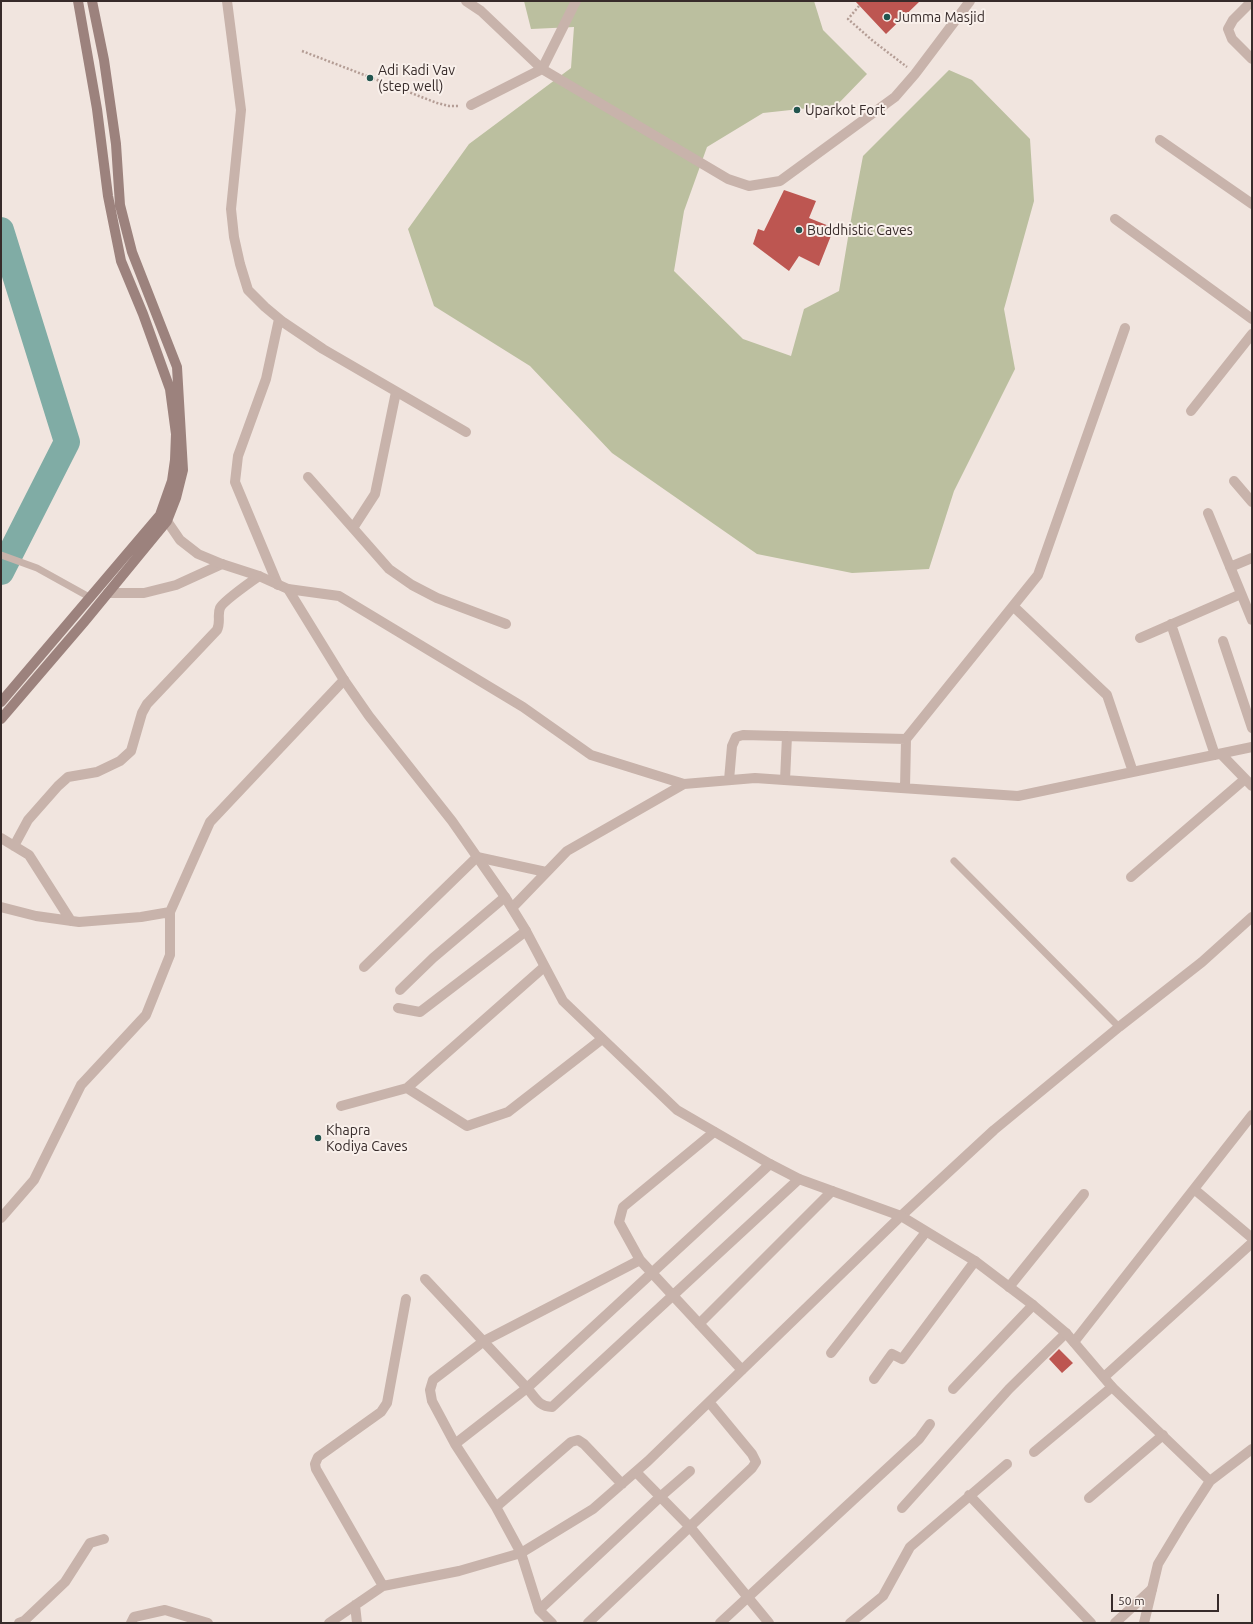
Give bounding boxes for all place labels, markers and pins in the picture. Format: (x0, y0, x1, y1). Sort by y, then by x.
place label: Jumma Masjid (895, 9, 985, 25)
marker: Jumma Masjid (882, 12, 892, 22)
place label: Adi Kadi Vav (step well) (378, 62, 455, 94)
marker: Adi Kadi Vav (step well) (365, 73, 375, 83)
place label: Uparkot Fort (805, 102, 885, 118)
marker: Uparkot Fort (792, 105, 802, 115)
place label: Buddhistic Caves (807, 222, 913, 238)
marker: Buddhistic Caves (794, 225, 804, 235)
place label: Khapra Kodiya Caves (326, 1122, 408, 1154)
marker: Khapra Kodiya Caves (313, 1133, 323, 1143)

